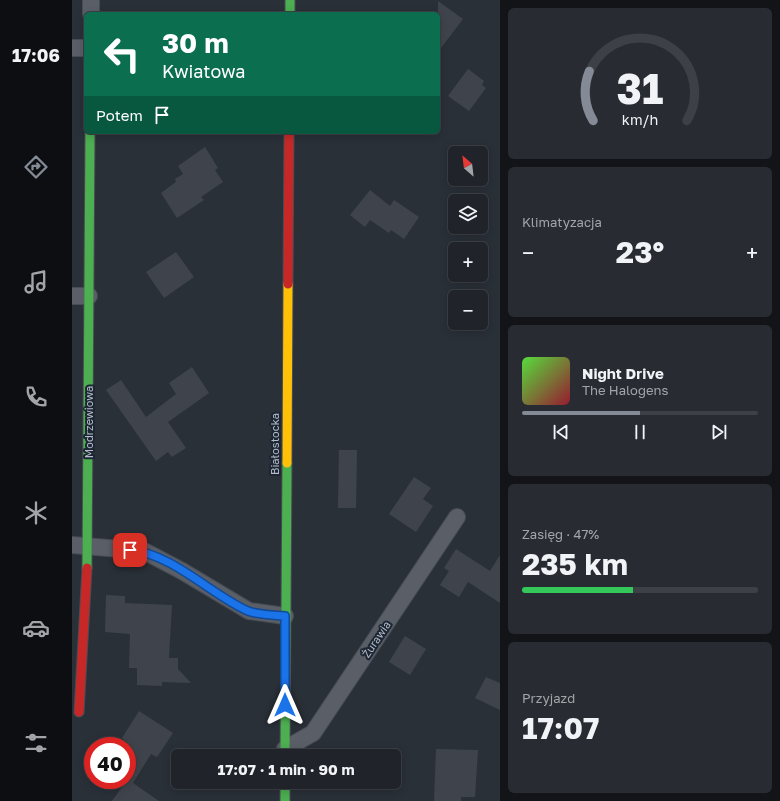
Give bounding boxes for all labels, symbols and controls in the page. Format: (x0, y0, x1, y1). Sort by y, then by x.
text: 30 m (162, 26, 229, 59)
icon: left (96, 28, 148, 80)
text: 17:06 (12, 44, 60, 66)
text: Kwiatowa (162, 60, 245, 82)
text: 31 (617, 63, 663, 113)
icon: arrive (151, 104, 173, 126)
text: Potem (96, 106, 143, 124)
text: km/h (622, 111, 658, 128)
north arrow (448, 146, 488, 186)
map controls (448, 146, 488, 330)
icon: directions (22, 153, 50, 181)
button: layers (448, 194, 488, 234)
text: Klimatyzacja (522, 214, 602, 230)
text: 23° (616, 234, 664, 270)
text: − (522, 239, 534, 266)
text: + (746, 239, 758, 266)
button: + (448, 242, 488, 282)
icon: music (22, 268, 50, 296)
button: − (448, 290, 488, 330)
text: Night Drive (582, 364, 664, 382)
text: The Halogens (582, 382, 668, 398)
icon: phone (22, 383, 50, 411)
street label: Modrzewiowa (82, 386, 95, 458)
street label: Białostocka (268, 413, 281, 475)
icon: previous (550, 421, 572, 443)
icon: pause (629, 421, 651, 443)
icon: next (708, 421, 730, 443)
icon: climate (22, 499, 50, 527)
text: Zasięg · 47% (522, 526, 599, 542)
pin (113, 533, 147, 567)
icon: arrive (119, 539, 141, 561)
text: 235 km (522, 546, 628, 582)
icon: car (22, 614, 50, 642)
street label: Żurawia (359, 618, 393, 660)
position arrow (264, 684, 306, 726)
text: Przyjazd (522, 690, 575, 706)
text: 17:07 (522, 710, 599, 746)
icon: filters (22, 729, 50, 757)
speed limit sign: 40 (84, 737, 136, 789)
text: 17:07 · 1 min · 90 m (217, 760, 355, 778)

